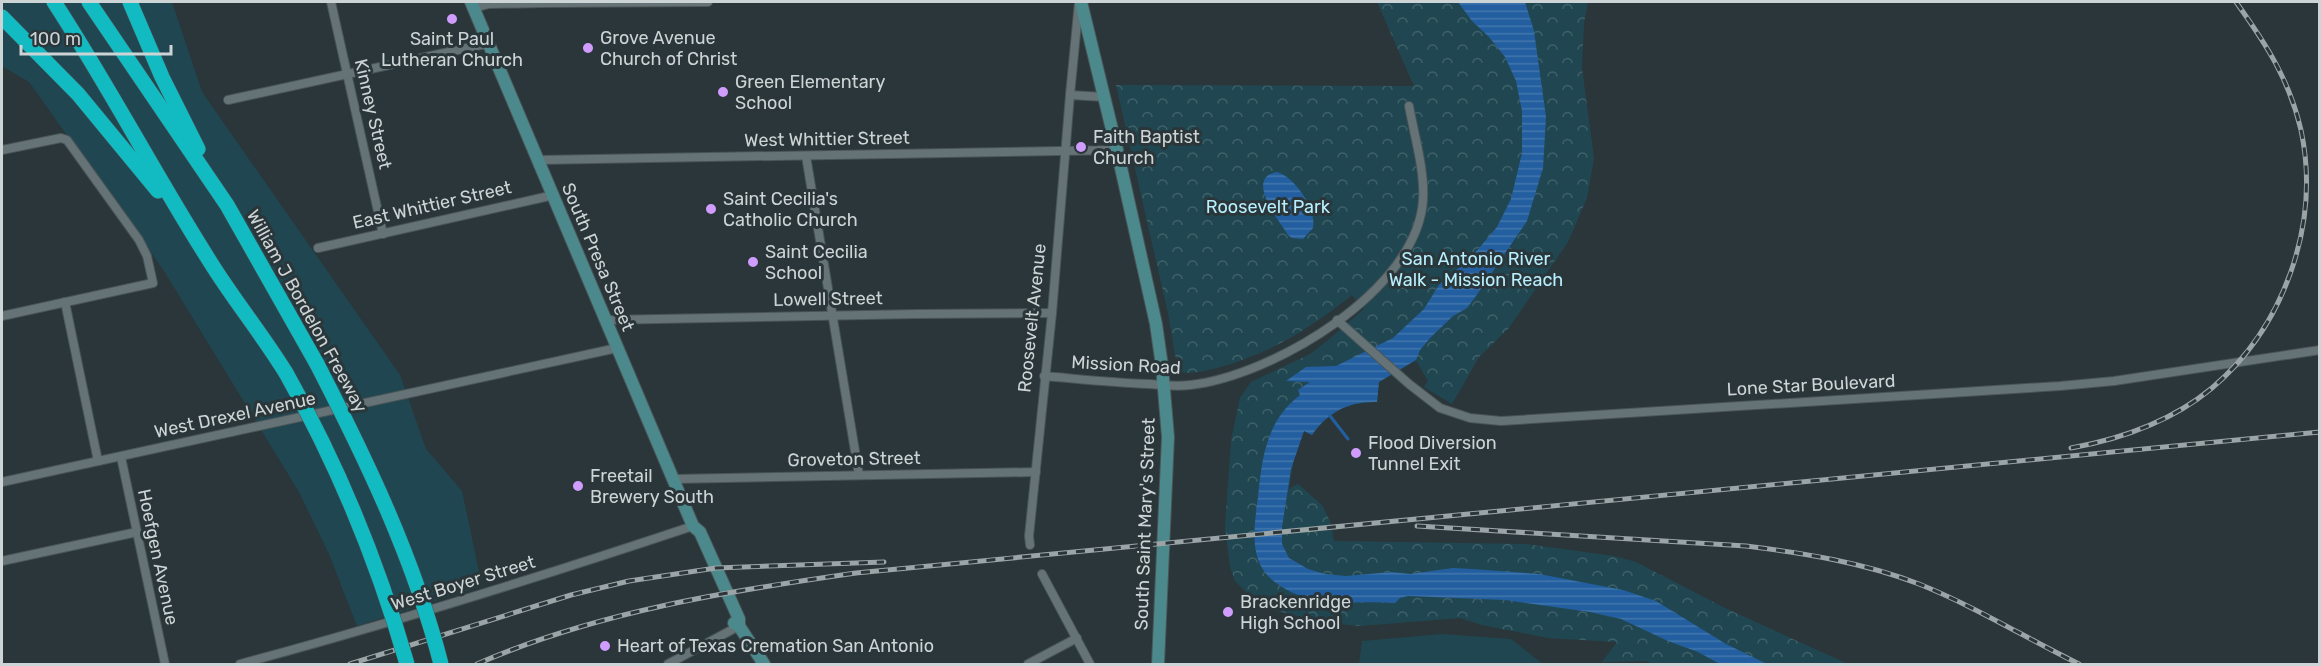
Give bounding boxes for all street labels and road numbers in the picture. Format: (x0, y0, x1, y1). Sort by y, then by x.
street label: Kinney Street (350, 57, 396, 171)
street label: West Whittier Street (744, 127, 910, 151)
street label: East Whittier Street (350, 176, 514, 234)
street label: South Presa Street (557, 180, 639, 334)
street label: William J Bordelon Freeway (242, 206, 372, 416)
street label: Roosevelt Avenue (1013, 243, 1051, 393)
street label: Lowell Street (773, 287, 883, 311)
street label: Mission Road (1071, 351, 1181, 379)
street label: Lone Star Boulevard (1726, 370, 1896, 400)
street label: West Drexel Avenue (152, 387, 318, 443)
street label: South Saint Mary's Street (1130, 417, 1160, 631)
street label: Groveton Street (787, 447, 921, 471)
street label: Hoefgen Avenue (133, 487, 183, 627)
street label: West Boyer Street (388, 551, 538, 615)

